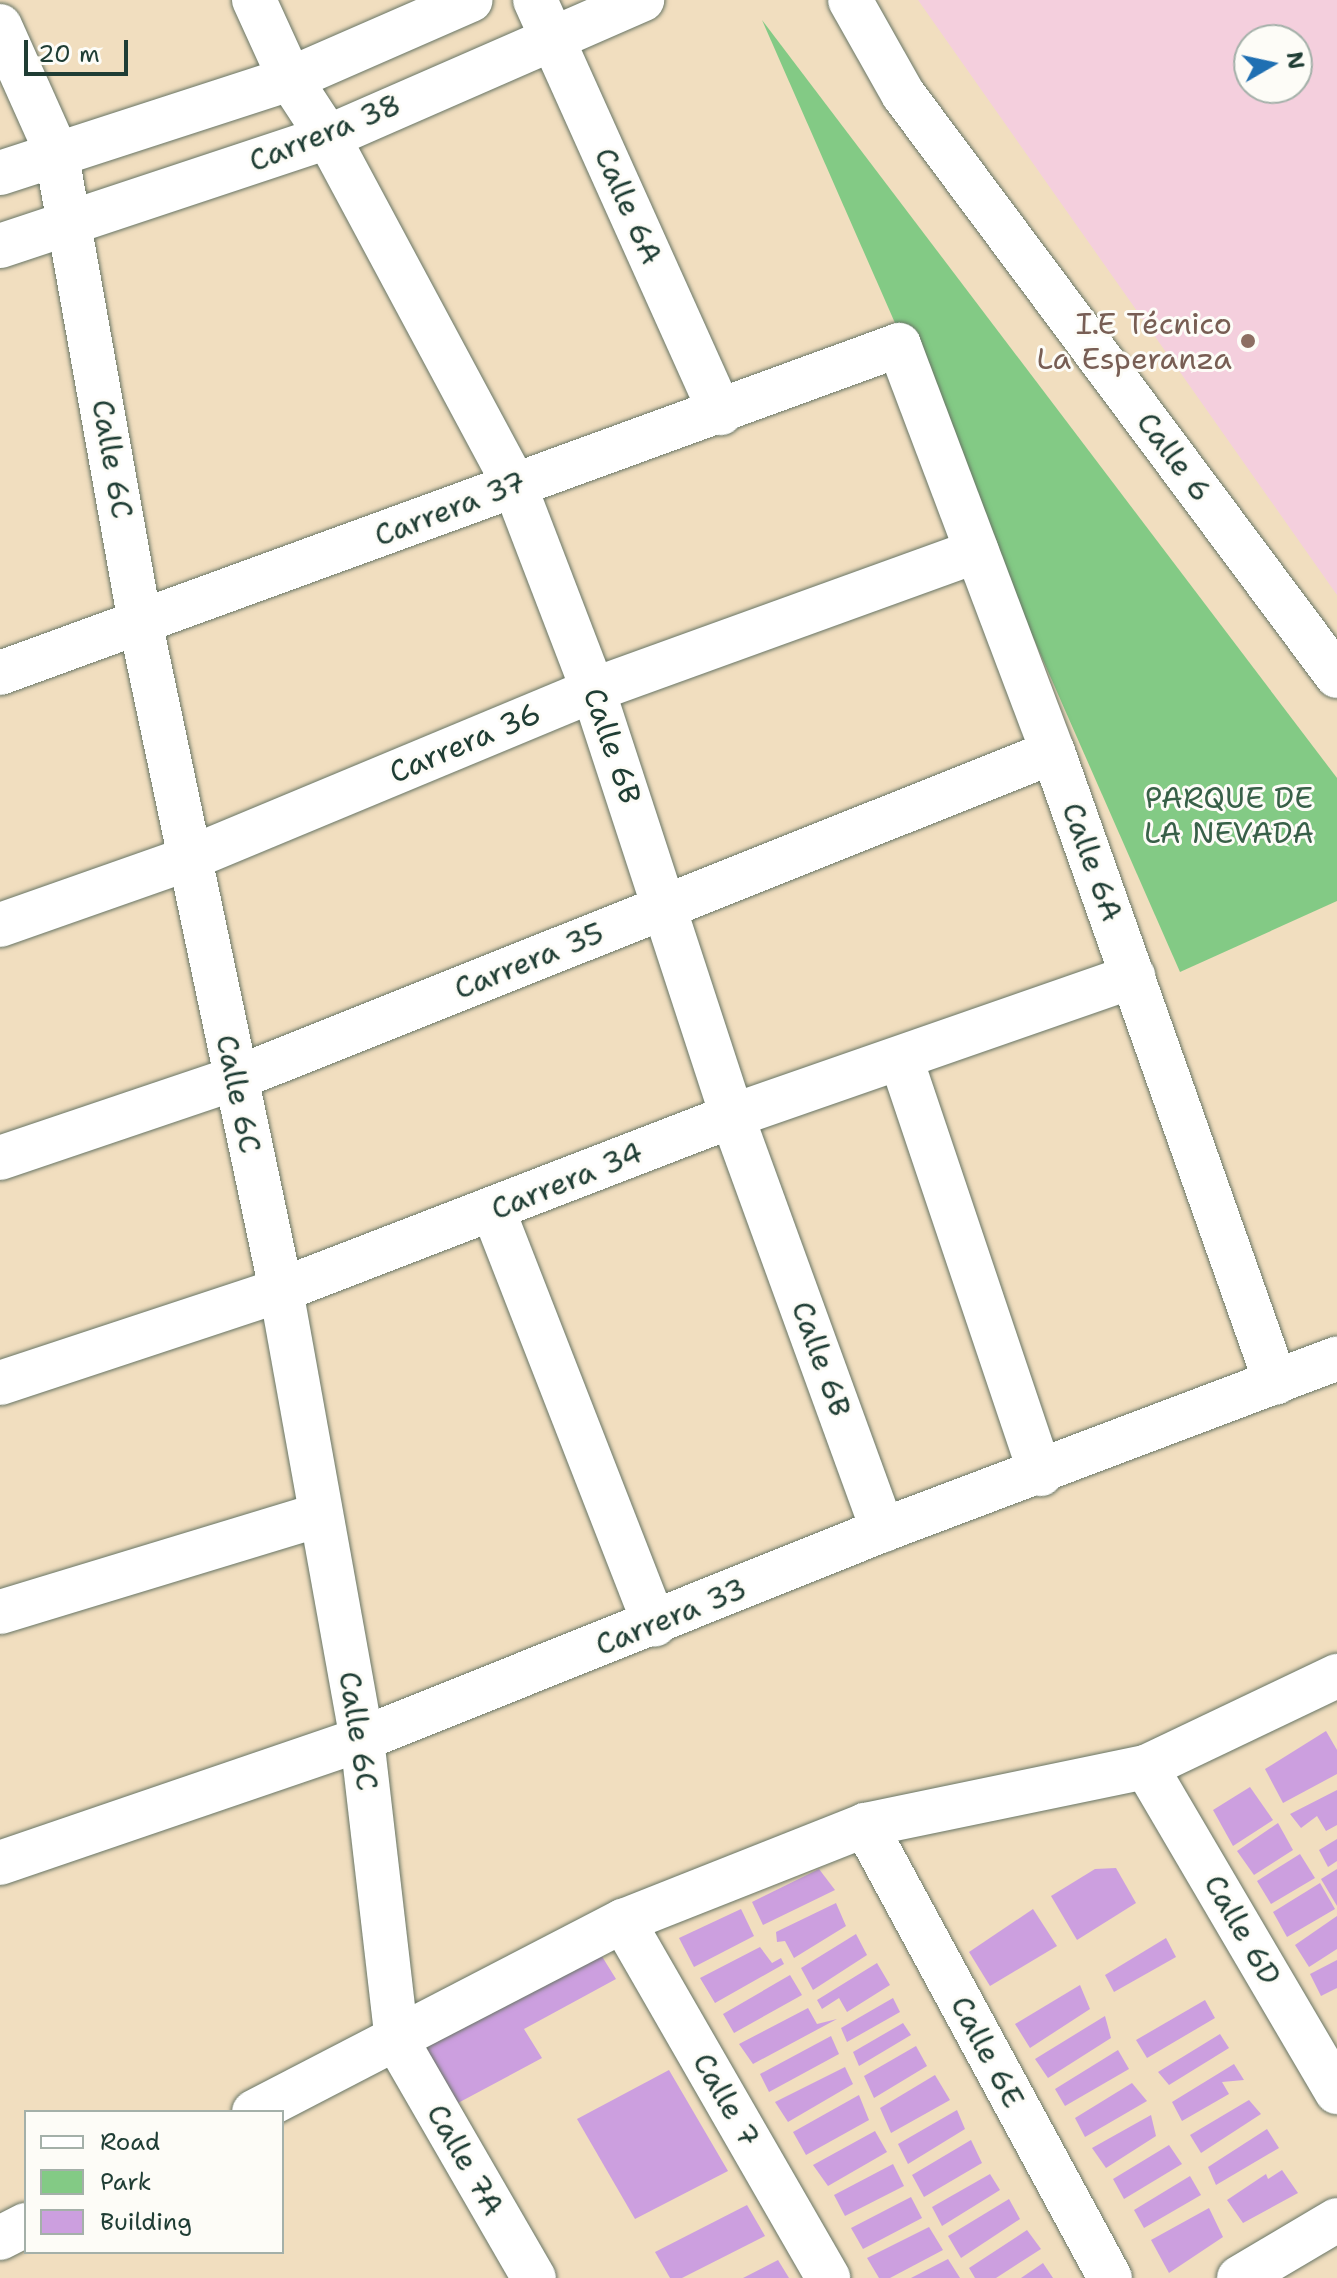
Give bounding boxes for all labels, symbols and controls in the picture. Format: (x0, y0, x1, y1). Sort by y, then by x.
scale bar (28, 24, 132, 74)
north arrow (1233, 24, 1313, 104)
text: 20 m (38, 38, 100, 70)
text: N (1280, 50, 1311, 71)
street label: Carrera 38 (244, 86, 406, 180)
street label: Calle 6A (586, 142, 670, 270)
place label: I.E Técnico La Esperanza (1036, 306, 1232, 376)
marker: I.E Técnico La Esperanza (1239, 332, 1257, 350)
street label: Calle 6C (84, 397, 140, 521)
street label: Calle 6 (1129, 405, 1219, 509)
street label: Carrera 37 (369, 464, 531, 554)
street label: Calle 6B (575, 683, 649, 809)
street label: Carrera 36 (384, 695, 546, 791)
park label: PARQUE DE LA NEVADA (1144, 780, 1314, 850)
street label: Calle 6A (1054, 798, 1130, 926)
street label: Carrera 35 (449, 915, 609, 1007)
street label: Calle 6C (208, 1031, 268, 1157)
street label: Carrera 34 (486, 1134, 648, 1228)
street label: Calle 6B (784, 1296, 858, 1422)
street label: Carrera 33 (590, 1570, 752, 1664)
street label: Calle 6C (331, 1669, 385, 1793)
street label: Calle 6D (1196, 1868, 1288, 1992)
street label: Calle 6E (943, 1990, 1031, 2114)
street label: Calle 7 (685, 2047, 767, 2153)
street label: Calle 7A (419, 2098, 511, 2222)
legend (24, 2110, 284, 2254)
text: Road (100, 2126, 160, 2158)
text: Park (100, 2166, 152, 2198)
text: Building (100, 2206, 192, 2238)

